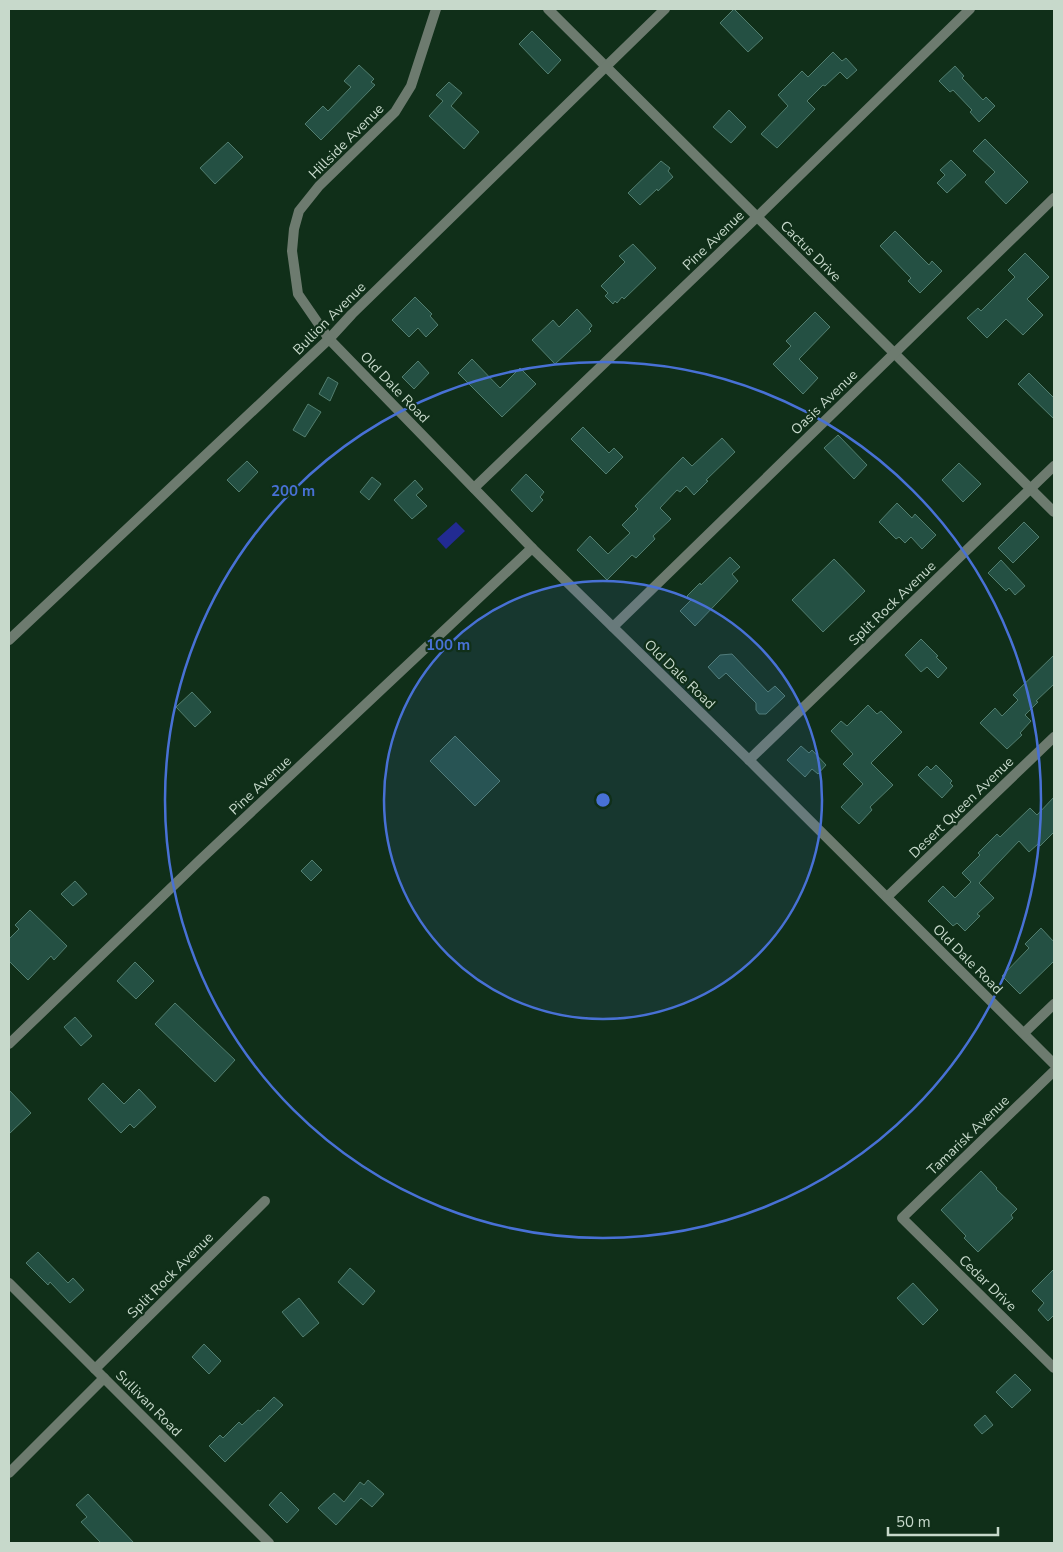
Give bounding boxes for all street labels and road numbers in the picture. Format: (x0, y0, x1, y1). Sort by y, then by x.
street label: Hillside Avenue (305, 100, 388, 183)
street label: Pine Avenue (678, 206, 748, 275)
street label: Cactus Drive (776, 217, 845, 286)
street label: Bullion Avenue (289, 278, 370, 359)
street label: Old Dale Road (356, 348, 433, 427)
street label: Oasis Avenue (787, 366, 862, 439)
street label: Split Rock Avenue (845, 557, 940, 650)
street label: Old Dale Road (640, 636, 719, 713)
street label: Pine Avenue (225, 752, 296, 819)
street label: Desert Queen Avenue (905, 752, 1018, 862)
street label: Old Dale Road (928, 920, 1007, 999)
street label: Tamarisk Avenue (923, 1091, 1014, 1180)
street label: Split Rock Avenue (123, 1228, 218, 1323)
street label: Cedar Drive (955, 1251, 1021, 1316)
street label: Sullivan Road (111, 1366, 186, 1441)

